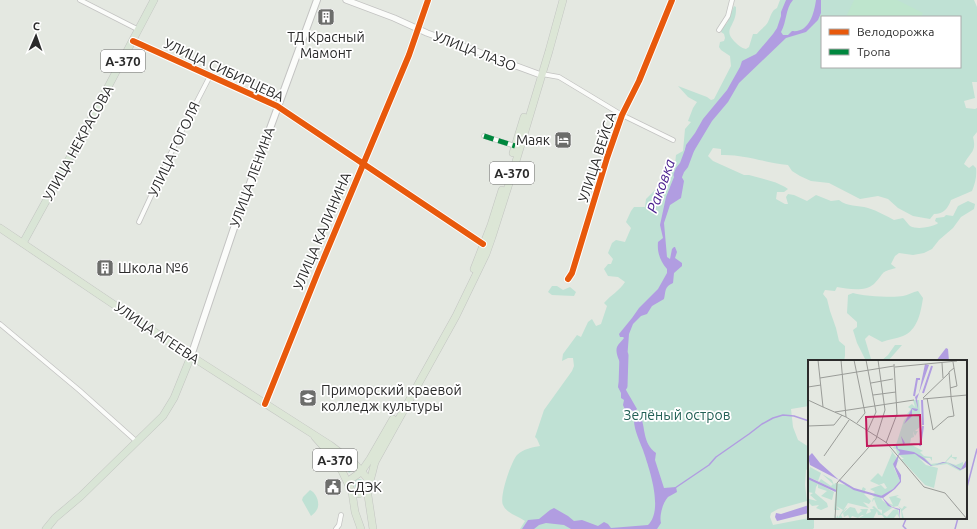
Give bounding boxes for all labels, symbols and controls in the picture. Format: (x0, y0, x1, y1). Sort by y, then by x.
building icon: ТД Красный Мамонт (316, 7, 336, 27)
north arrow (16, 16, 56, 56)
legend (821, 16, 961, 68)
text: С (33, 20, 40, 32)
text: Велодорожка (857, 25, 934, 38)
street label: УЛИЦА ЛАЗО (431, 28, 519, 74)
place label: ТД Красный Мамонт (287, 29, 365, 61)
street label: УЛИЦА СИБИРЦЕВА (161, 35, 287, 105)
text: Тропа (857, 45, 890, 58)
road number: А-370 (101, 50, 145, 72)
street label: УЛИЦА НЕКРАСОВА (40, 82, 116, 204)
street label: УЛИЦА ГОГОЛЯ (145, 99, 203, 199)
street label: УЛИЦА ВЕЙСА (574, 109, 619, 204)
street label: УЛИЦА ЛЕНИНА (226, 125, 278, 229)
hotel icon: Маяк (553, 130, 573, 150)
place label: Маяк (516, 132, 550, 148)
water label: Раковка (643, 157, 678, 215)
road number: А-370 (490, 162, 534, 184)
street label: УЛИЦА КАЛИНИНА (290, 170, 354, 292)
building icon: Школа №6 (95, 258, 115, 278)
place label: Школа №6 (118, 260, 189, 276)
street label: УЛИЦА АГЕЕВА (111, 299, 203, 367)
inset map (808, 360, 967, 519)
place label: Приморский краевой колледж культуры (321, 382, 462, 414)
school or university icon: Приморский краевой колледж культуры (298, 388, 318, 408)
park label: Зелёный остров (624, 407, 730, 423)
road number: А-370 (313, 449, 357, 471)
public building icon: СДЭК (323, 477, 343, 497)
place label: СДЭК (346, 479, 382, 495)

